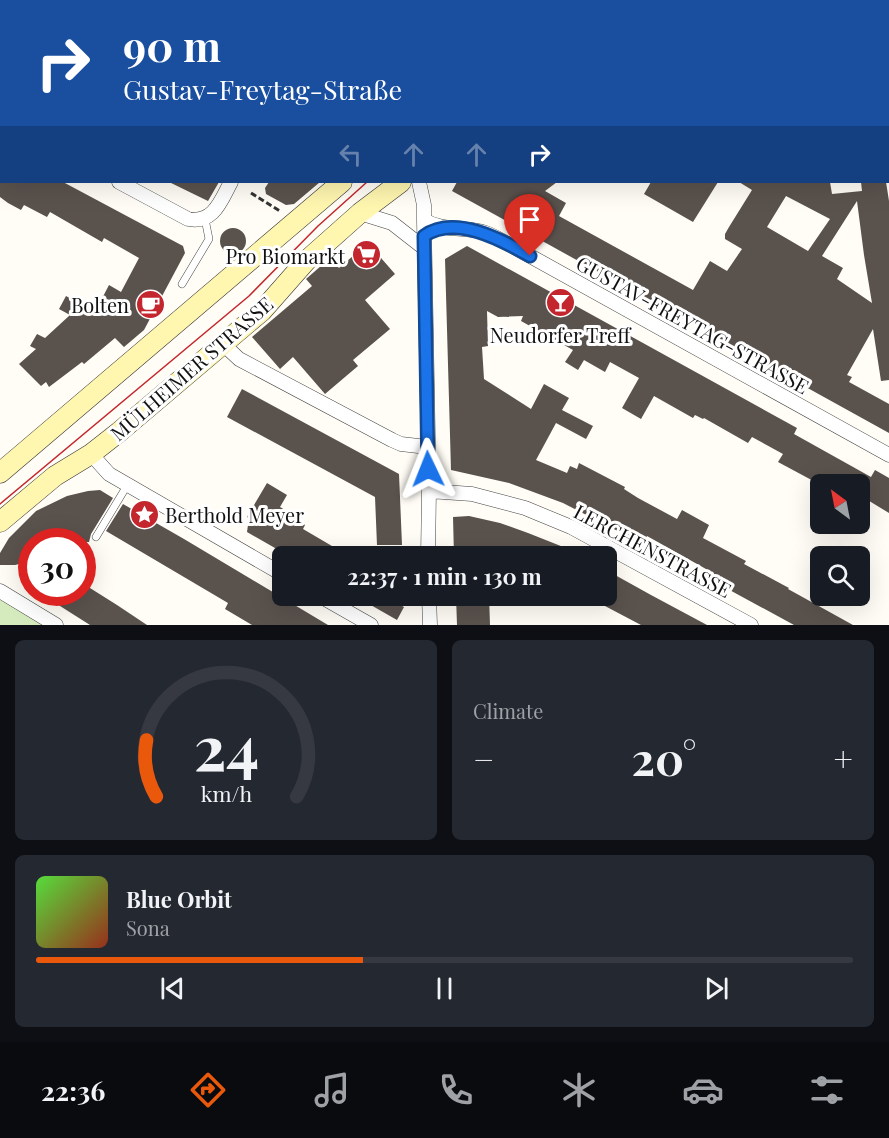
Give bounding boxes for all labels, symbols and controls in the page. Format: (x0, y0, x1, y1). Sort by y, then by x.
text: 90 m (123, 17, 221, 73)
icon: right (24, 24, 102, 102)
text: Gustav-Freytag-Straße (123, 71, 402, 107)
icon: left (334, 138, 367, 171)
icon: ahead (397, 138, 430, 171)
icon: ahead (460, 138, 493, 171)
icon: right (523, 138, 556, 171)
pin (504, 194, 555, 256)
icon: arrive (513, 203, 546, 236)
supermarket icon: Pro Biomarkt (350, 239, 382, 271)
place label: Pro Biomarkt (225, 242, 346, 269)
street label: GUSTAV-FREYTAG-STRASSE (572, 249, 814, 399)
bar icon: Neudorfer Treff (544, 287, 576, 319)
cafe icon: Bolten (134, 288, 166, 320)
street label: MÜLHEIMER STRASSE (104, 290, 278, 446)
place label: Bolten (71, 291, 129, 318)
place label: Neudorfer Treff (490, 321, 632, 348)
position arrow (396, 437, 460, 501)
north arrow (810, 474, 870, 534)
map controls (810, 474, 870, 606)
street label: LERCHENSTRASSE (570, 497, 736, 603)
place icon: Berthold Meyer (128, 498, 160, 530)
place label: Berthold Meyer (165, 501, 304, 528)
speed limit sign: 30 (18, 528, 96, 606)
button: search (810, 546, 870, 606)
text: 22:37 · 1 min · 130 m (347, 561, 542, 591)
text: Climate (473, 697, 543, 724)
text: 24 (193, 703, 259, 787)
text: 20° (632, 727, 696, 787)
text: − (473, 736, 494, 780)
text: + (834, 736, 853, 780)
text: km/h (200, 779, 252, 807)
text: Blue Orbit (126, 884, 232, 914)
text: Sona (126, 914, 170, 941)
icon: previous (156, 972, 189, 1005)
icon: pause (428, 972, 461, 1005)
icon: next (700, 972, 733, 1005)
icon: directions (187, 1069, 229, 1111)
icon: music (311, 1069, 353, 1111)
icon: phone (435, 1069, 477, 1111)
icon: climate (558, 1069, 600, 1111)
icon: car (682, 1069, 724, 1111)
icon: filters (806, 1069, 848, 1111)
text: 22:36 (41, 1072, 105, 1108)

